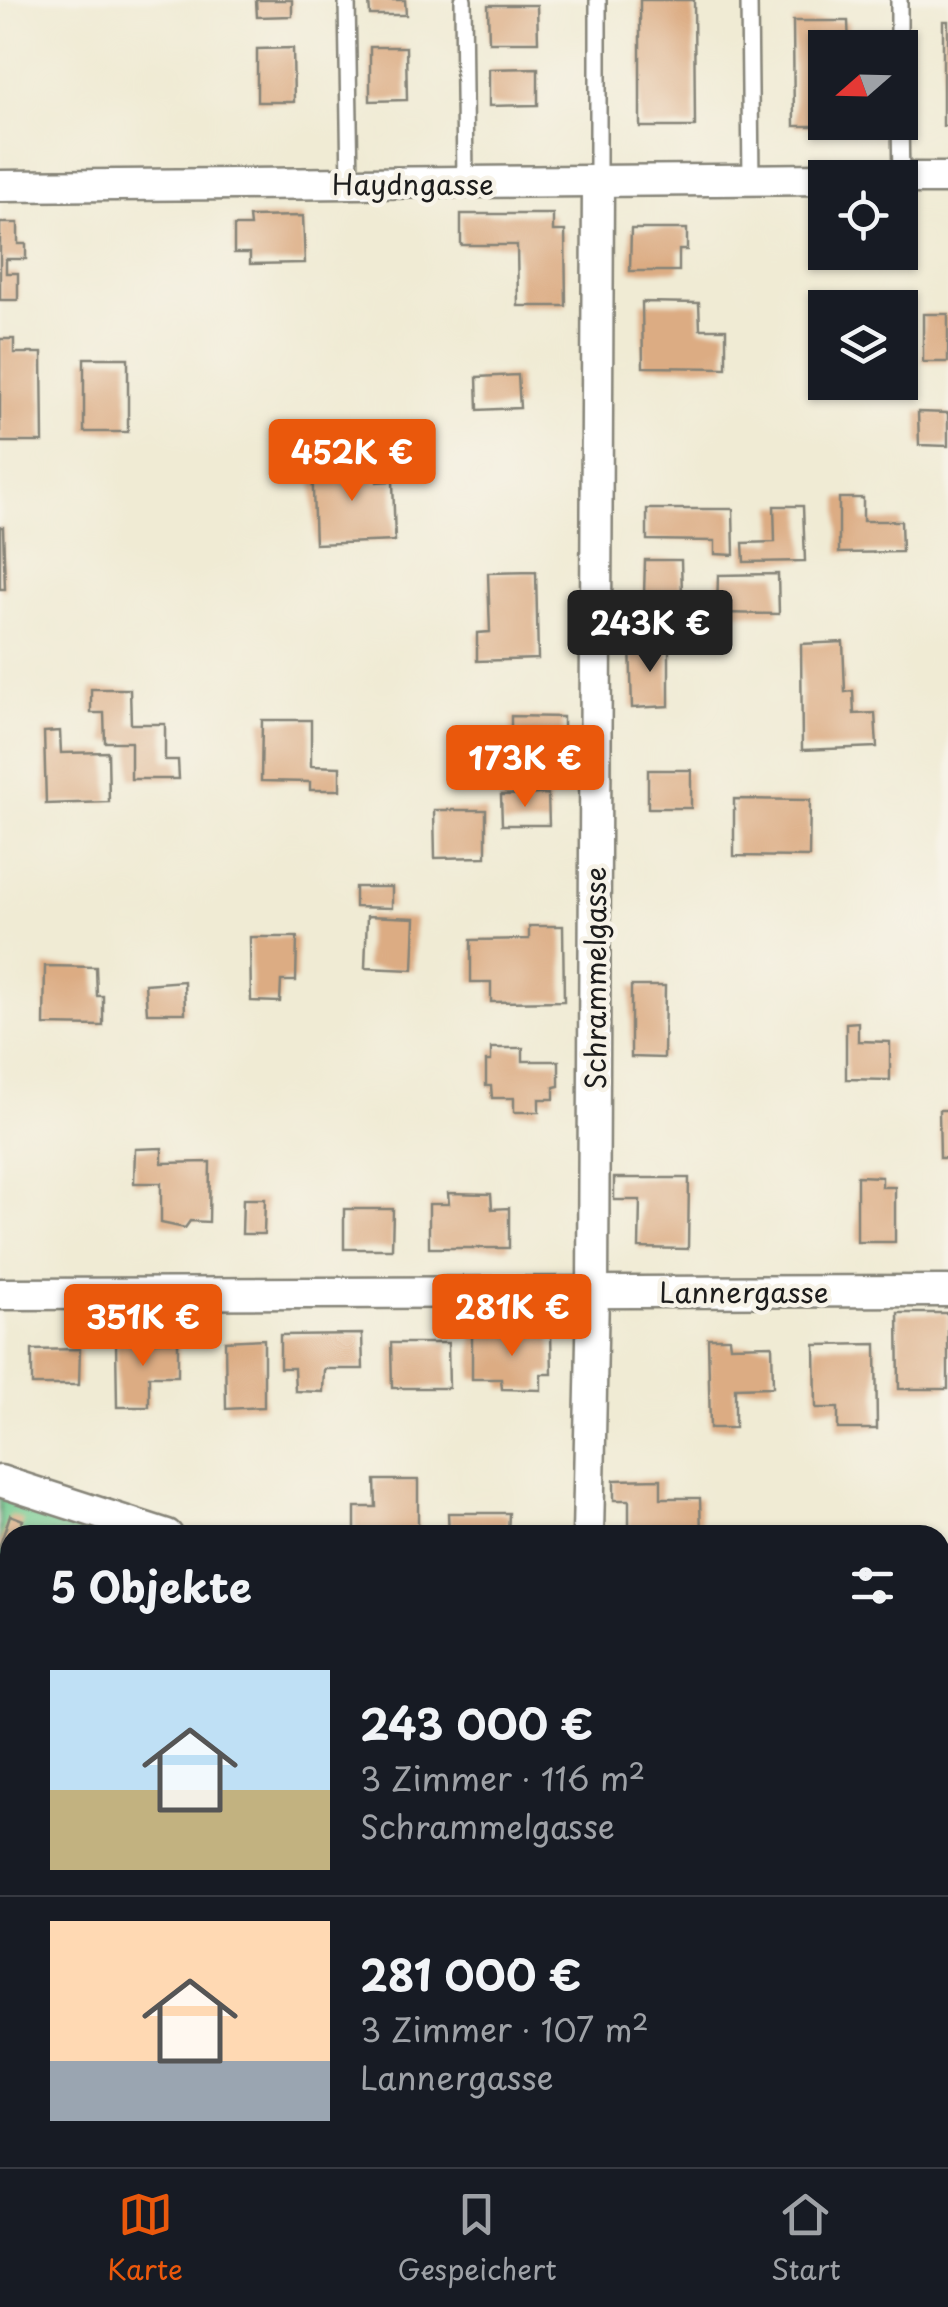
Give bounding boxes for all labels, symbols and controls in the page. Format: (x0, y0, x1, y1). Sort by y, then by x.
north arrow (808, 30, 918, 140)
map controls (808, 30, 918, 400)
button: locate (808, 160, 918, 270)
street label: Haydngasse (332, 162, 494, 205)
button: layers (808, 290, 918, 400)
pin: 452K € (271, 419, 433, 504)
text: 452K € (291, 427, 413, 475)
pin: 243K € (569, 590, 731, 675)
text: 243K € (589, 598, 711, 646)
pin: 173K € (444, 725, 606, 810)
text: 173K € (468, 733, 582, 781)
street label: Schrammelgasse (573, 867, 616, 1089)
street label: Lannergasse (659, 1270, 829, 1313)
pin: 281K € (431, 1274, 593, 1359)
text: 281K € (454, 1282, 570, 1330)
pin: 351K € (62, 1284, 224, 1369)
text: 351K € (86, 1292, 200, 1340)
text: 5 Objekte (50, 1554, 252, 1617)
icon: filters (845, 1558, 900, 1613)
text: 243 000 € (360, 1691, 593, 1754)
icon: home (130, 1710, 250, 1830)
text: 3 Zimmer · 116 m² (360, 1754, 645, 1802)
text: Schrammelgasse (360, 1802, 615, 1850)
text: 281 000 € (360, 1942, 582, 2005)
icon: home (130, 1961, 250, 2081)
text: 3 Zimmer · 107 m² (360, 2005, 649, 2053)
text: Lannergasse (360, 2053, 554, 2101)
tab: Karte (107, 2187, 183, 2290)
tab: Gespeichert (397, 2187, 557, 2290)
tab: Start (771, 2187, 841, 2290)

